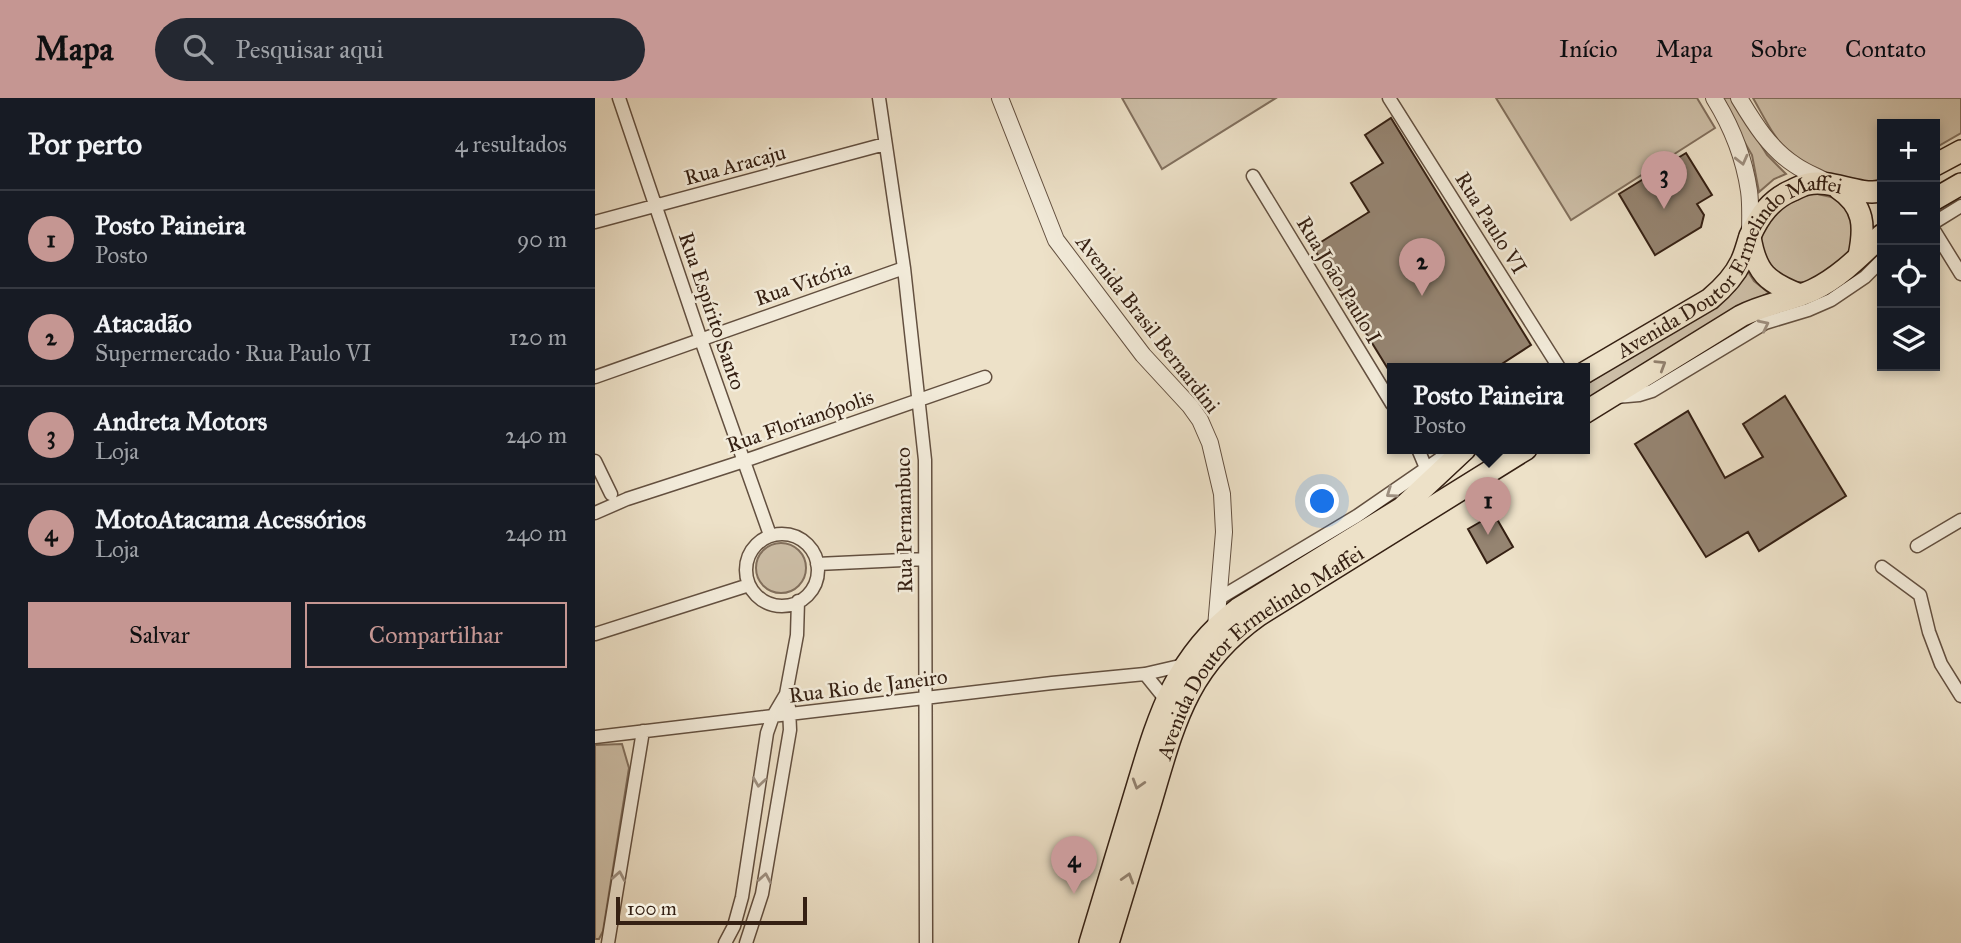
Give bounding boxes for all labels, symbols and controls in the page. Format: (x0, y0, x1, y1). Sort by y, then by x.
search box (155, 18, 645, 81)
text: Mapa (35, 29, 113, 69)
icon: search (179, 30, 217, 68)
text: Pesquisar aqui (235, 33, 384, 65)
text: Início (1559, 34, 1618, 64)
text: Mapa (1656, 34, 1713, 64)
text: Sobre (1751, 34, 1807, 64)
text: Contato (1845, 34, 1926, 64)
map controls (1877, 119, 1940, 371)
button: + (1877, 119, 1940, 182)
text: Por perto (28, 126, 142, 162)
text: 4 resultados (455, 130, 567, 158)
street label: Rua Aracaju (681, 139, 789, 191)
pin: 3 (1641, 151, 1687, 209)
one-way arrow (1734, 154, 1748, 166)
street label: Rua Paulo VI (1449, 167, 1533, 279)
street label: Avenida Doutor Ermelindo Maffei (1611, 170, 1845, 364)
button: − (1877, 182, 1940, 245)
text: Posto Paineira (95, 209, 245, 241)
street label: Rua João Paulo I (1291, 212, 1387, 348)
text: 1 (46, 225, 56, 253)
text: 90 m (517, 225, 567, 253)
street label: Rua Espírito Santo (673, 229, 751, 393)
street label: Avenida Brasil Bernardini (1070, 229, 1226, 418)
pin: 2 (1399, 238, 1445, 296)
text: Posto (95, 241, 148, 269)
button: locate (1877, 245, 1940, 308)
street label: Rua Vitória (751, 254, 855, 312)
text: Atacadão (95, 307, 192, 339)
button: layers (1877, 308, 1940, 371)
one-way arrow (1757, 319, 1769, 333)
text: 2 (45, 323, 57, 351)
text: 120 m (509, 323, 567, 351)
text: Supermercado · Rua Paulo VI (95, 339, 372, 367)
one-way arrow (1654, 361, 1667, 374)
popup (1387, 363, 1590, 454)
text: Posto Paineira (1413, 379, 1564, 411)
street label: Rua Florianópolis (723, 384, 877, 458)
text: Andreta Motors (95, 405, 267, 437)
text: Posto (1413, 411, 1466, 439)
text: 3 (46, 421, 56, 449)
text: 240 m (505, 421, 567, 449)
text: Loja (95, 437, 139, 465)
street label: Rua Pernambuco (890, 447, 918, 593)
pin: 1 (1465, 477, 1511, 535)
your location (1305, 484, 1339, 518)
one-way arrow (1386, 485, 1399, 497)
text: MotoAtacama Acessórios (95, 503, 366, 535)
text: 4 (45, 519, 57, 547)
text: 240 m (505, 519, 567, 547)
text: Loja (95, 535, 139, 563)
street label: Avenida Doutor Ermelindo Maffei (1151, 540, 1369, 764)
button: Salvar (28, 602, 291, 668)
button: Compartilhar (305, 602, 567, 668)
street label: Rua Rio de Janeiro (787, 663, 949, 709)
one-way arrow (752, 777, 767, 788)
one-way arrow (1132, 777, 1147, 789)
pin: 4 (1051, 836, 1097, 894)
one-way arrow (611, 870, 626, 882)
one-way arrow (757, 872, 772, 884)
one-way arrow (1119, 872, 1134, 884)
scale bar (616, 894, 807, 926)
text: 100 m (627, 897, 677, 920)

